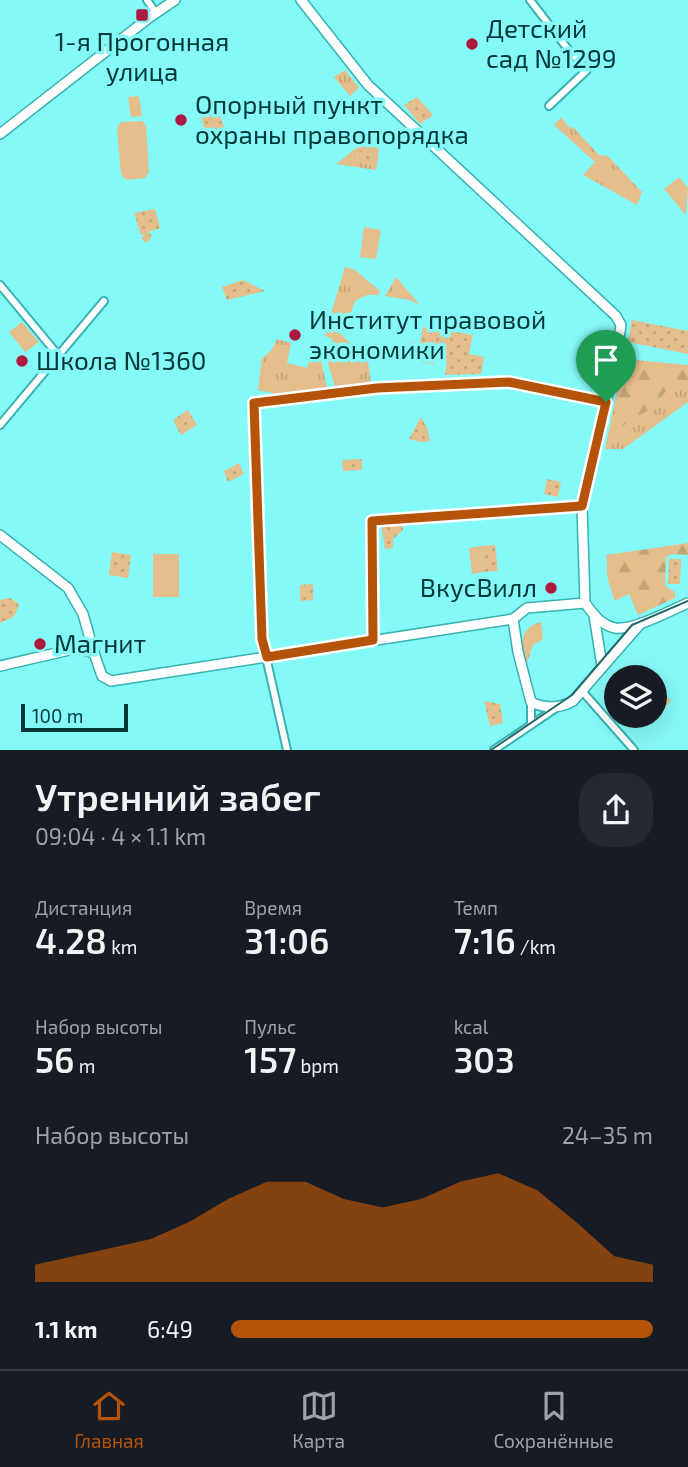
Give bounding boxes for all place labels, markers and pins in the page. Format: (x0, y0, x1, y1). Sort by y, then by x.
marker: 1-я Прогонная улица (134, 7, 150, 23)
place label: Детский сад №1299 (486, 12, 617, 73)
place label: 1-я Прогонная улица (55, 25, 229, 87)
marker: Детский сад №1299 (464, 36, 480, 52)
place label: Опорный пункт охраны правопорядка (195, 88, 469, 149)
marker: Опорный пункт охраны правопорядка (173, 112, 189, 128)
place label: Институт правовой экономики (309, 303, 546, 364)
marker: Институт правовой экономики (287, 327, 303, 343)
pin (576, 330, 636, 402)
place label: Школа №1360 (36, 344, 207, 375)
marker: Школа №1360 (14, 353, 30, 369)
place label: ВкусВилл (420, 571, 537, 603)
marker: ВкусВилл (543, 580, 559, 596)
place label: Магнит (54, 627, 147, 658)
marker: Магнит (32, 636, 48, 652)

